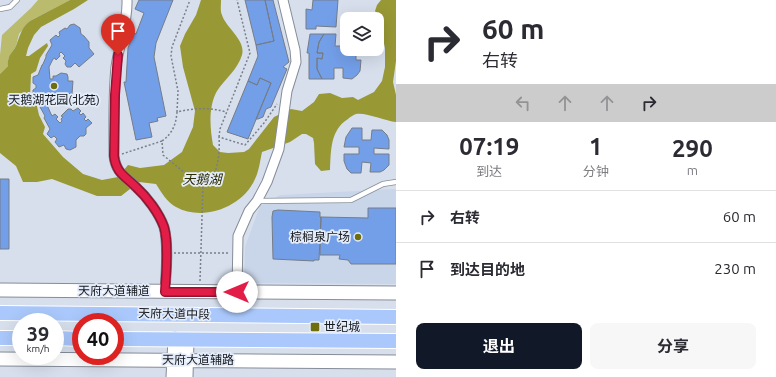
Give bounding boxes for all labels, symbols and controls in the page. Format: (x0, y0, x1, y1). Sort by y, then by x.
map controls (340, 12, 384, 56)
button: layers (340, 12, 384, 56)
text: 60 m (482, 13, 544, 44)
pin (101, 14, 135, 55)
icon: right (416, 16, 468, 68)
icon: arrive (107, 20, 129, 42)
text: 右转 (482, 50, 518, 70)
marker: 天鹅湖花园(北苑) (49, 81, 59, 91)
icon: left (512, 92, 534, 114)
icon: ahead (554, 92, 576, 114)
icon: ahead (596, 92, 618, 114)
icon: right (638, 92, 660, 114)
place label: 天鹅湖花园(北苑) (8, 93, 100, 107)
text: 07:19 (459, 133, 519, 160)
text: 1 (589, 133, 603, 160)
text: 290 (672, 135, 713, 162)
text: m (687, 163, 698, 177)
text: 到达 (476, 164, 502, 178)
text: 分钟 (583, 164, 609, 178)
water label: 天鹅湖 (182, 172, 223, 186)
icon: right (416, 206, 438, 228)
text: 60 m (723, 208, 756, 225)
text: 右转 (450, 209, 480, 226)
place label: 棕榈泉广场 (290, 230, 350, 243)
marker: 棕榈泉广场 (353, 232, 363, 242)
icon: arrive (416, 258, 438, 280)
text: 230 m (714, 260, 756, 277)
text: 到达目的地 (450, 261, 525, 278)
position arrow (216, 271, 258, 313)
street label: 天府大道辅道 (78, 284, 150, 297)
street label: 天府大道中段 (138, 306, 210, 321)
speed limit sign: 40 (72, 313, 124, 365)
place label: 世纪城 (324, 320, 360, 333)
marker: 世纪城 (309, 321, 321, 333)
text: 39 (27, 322, 49, 345)
button: 退出 (416, 323, 582, 369)
button: 分享 (590, 323, 756, 369)
text: km/h (26, 343, 50, 354)
street label: 天府大道辅路 (162, 353, 234, 366)

